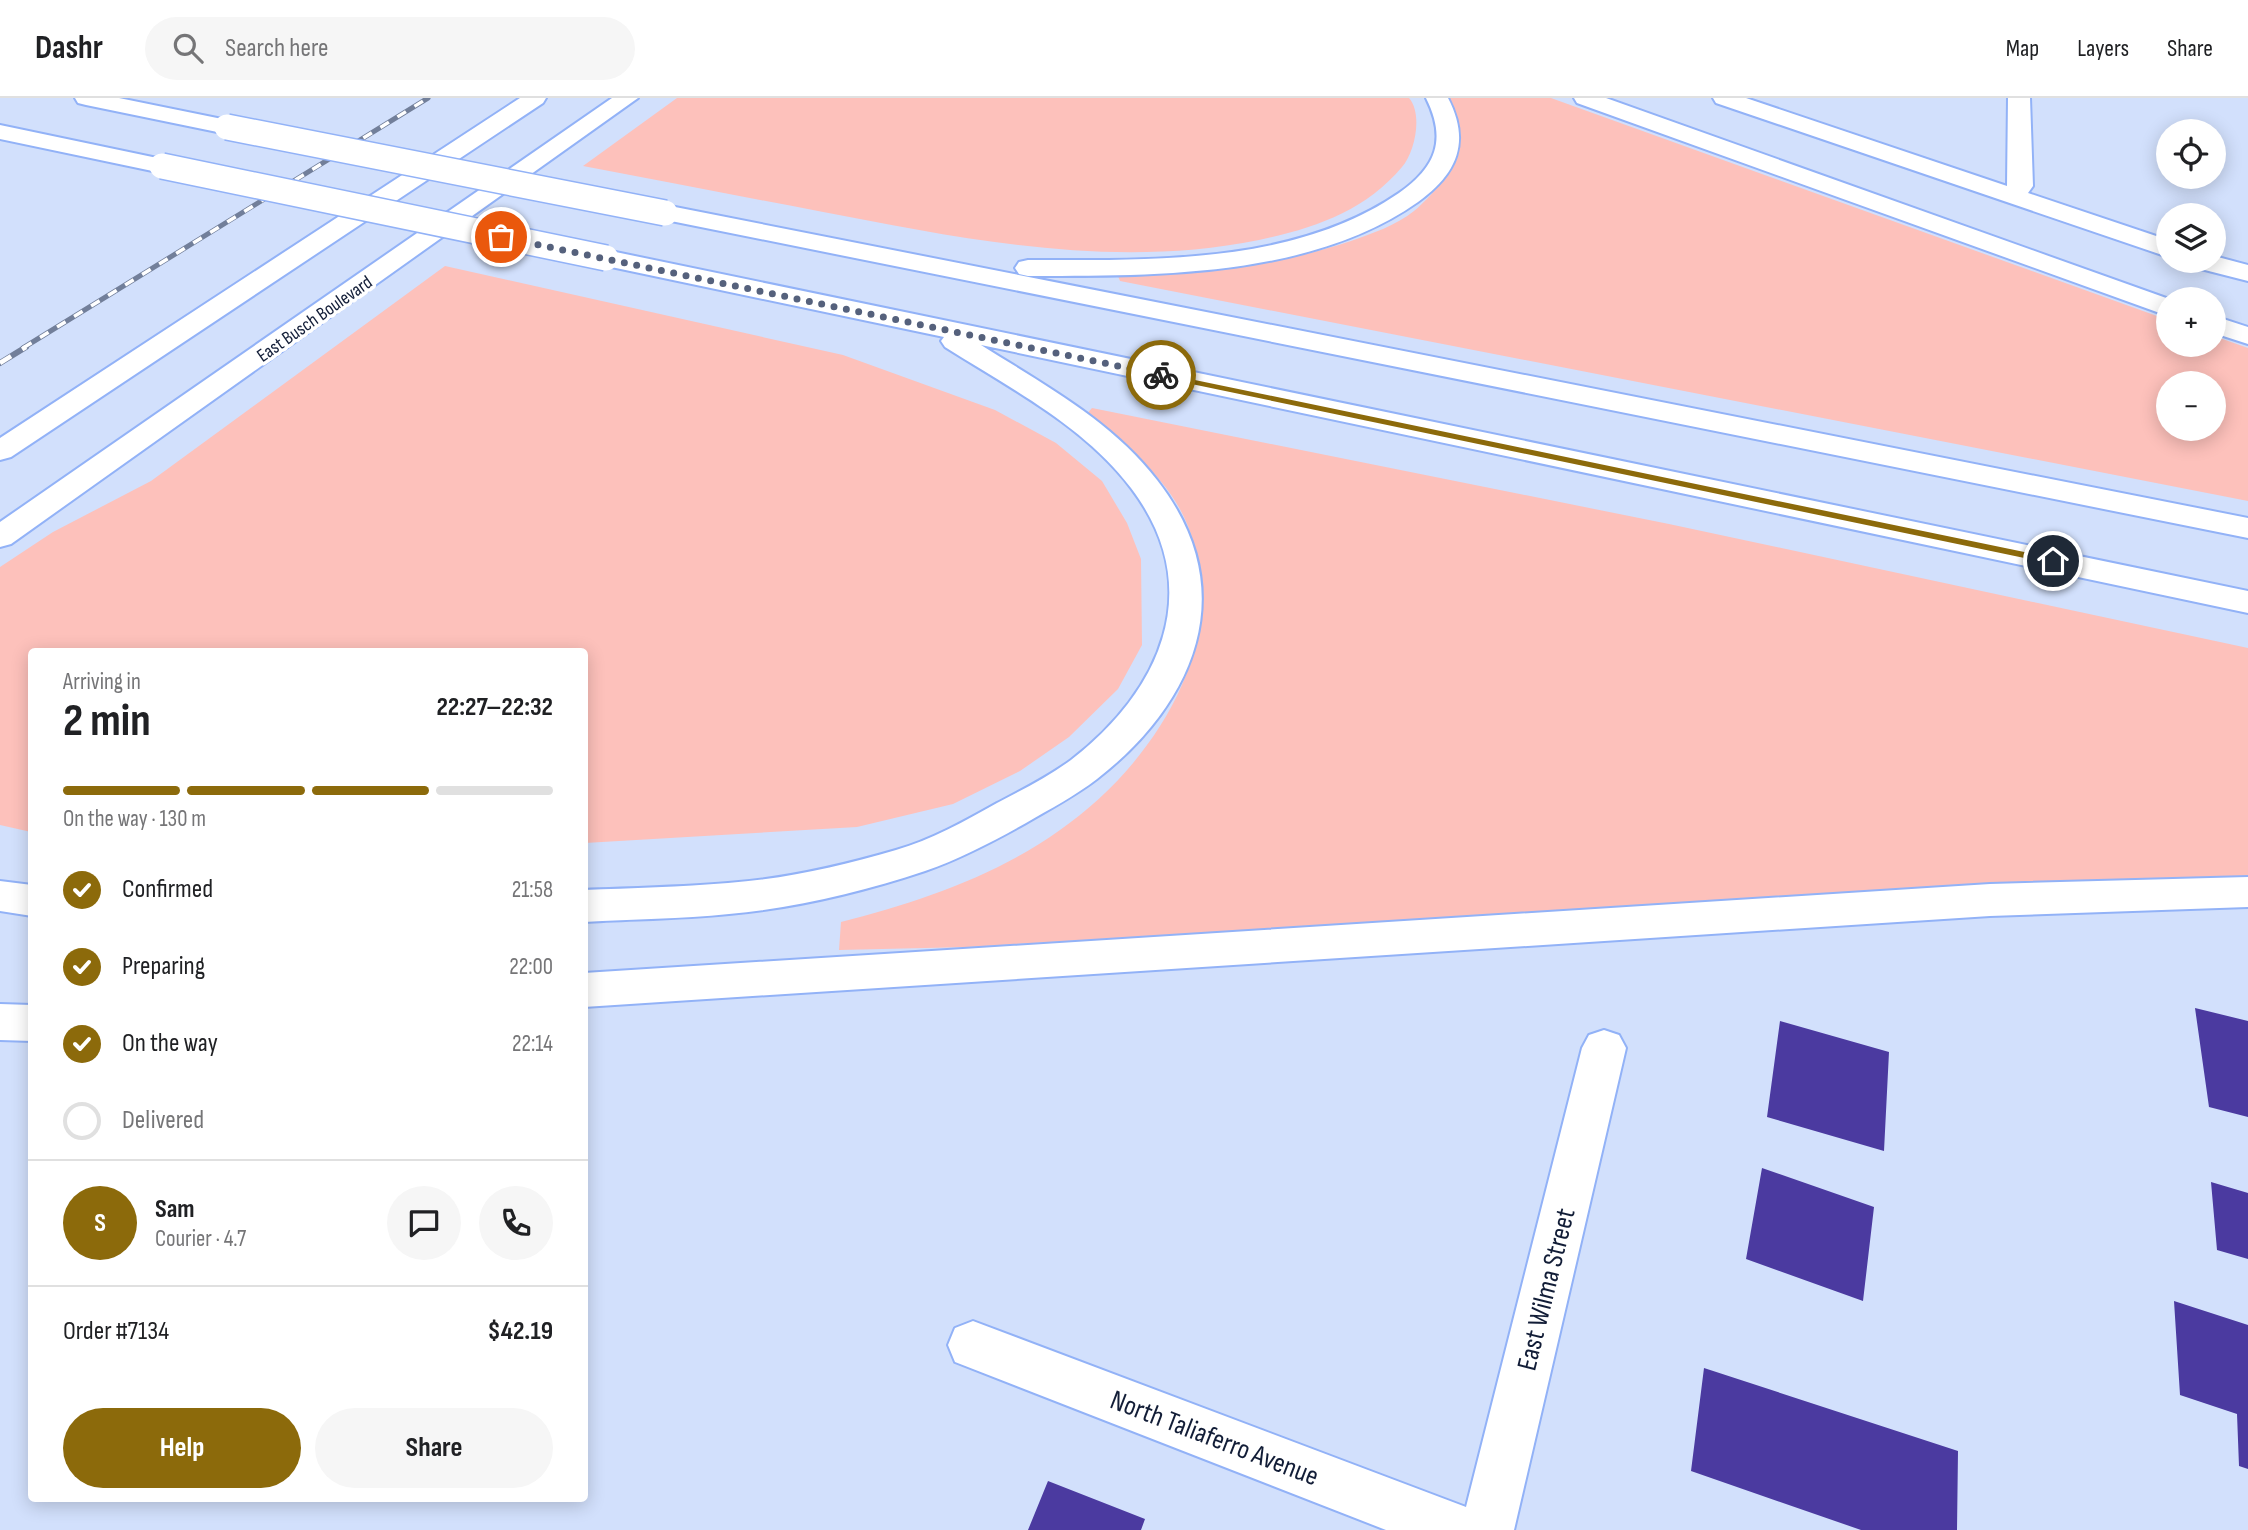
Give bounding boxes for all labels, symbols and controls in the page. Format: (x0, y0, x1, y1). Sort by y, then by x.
search box (145, 17, 635, 80)
text: Dashr (35, 28, 103, 68)
icon: search (169, 29, 207, 67)
text: Search here (225, 33, 328, 64)
text: Map (2006, 34, 2039, 63)
text: Layers (2077, 34, 2129, 63)
text: Share (2167, 34, 2213, 63)
map controls (2156, 119, 2226, 441)
button: locate (2156, 119, 2226, 189)
button: layers (2156, 203, 2226, 273)
pin (471, 207, 531, 267)
icon: bag (482, 218, 520, 256)
street label: East Busch Boulevard (253, 271, 377, 367)
button: + (2156, 287, 2226, 357)
courier (1126, 340, 1196, 410)
icon: bike (1142, 356, 1180, 394)
button: − (2156, 371, 2226, 441)
pin (2023, 531, 2083, 591)
icon: home (2034, 542, 2072, 580)
text: Arriving in (63, 668, 141, 696)
text: 22:27–22:32 (436, 692, 553, 723)
text: 2 min (63, 694, 151, 749)
text: On the way · 130 m (63, 805, 206, 833)
icon: check (63, 871, 101, 909)
text: Confirmed (122, 874, 213, 905)
text: 21:58 (512, 876, 553, 904)
icon: check (63, 948, 101, 986)
text: Preparing (122, 951, 205, 982)
text: 22:00 (509, 953, 553, 981)
icon: check (63, 1025, 101, 1063)
text: On the way (122, 1028, 218, 1059)
text: 22:14 (512, 1030, 553, 1058)
text: Delivered (122, 1105, 204, 1136)
button: chat (387, 1186, 461, 1260)
button: phone (479, 1186, 553, 1260)
text: Sam (155, 1194, 195, 1225)
street label: East Wilma Street (1510, 1205, 1583, 1374)
text: S (94, 1208, 106, 1239)
text: Courier · 4.7 (155, 1225, 246, 1253)
text: Order #7134 (63, 1316, 169, 1347)
text: $42.19 (487, 1316, 553, 1347)
street label: North Taliaferro Avenue (1106, 1384, 1323, 1493)
button: Help (63, 1408, 301, 1488)
button: Share (315, 1408, 553, 1488)

